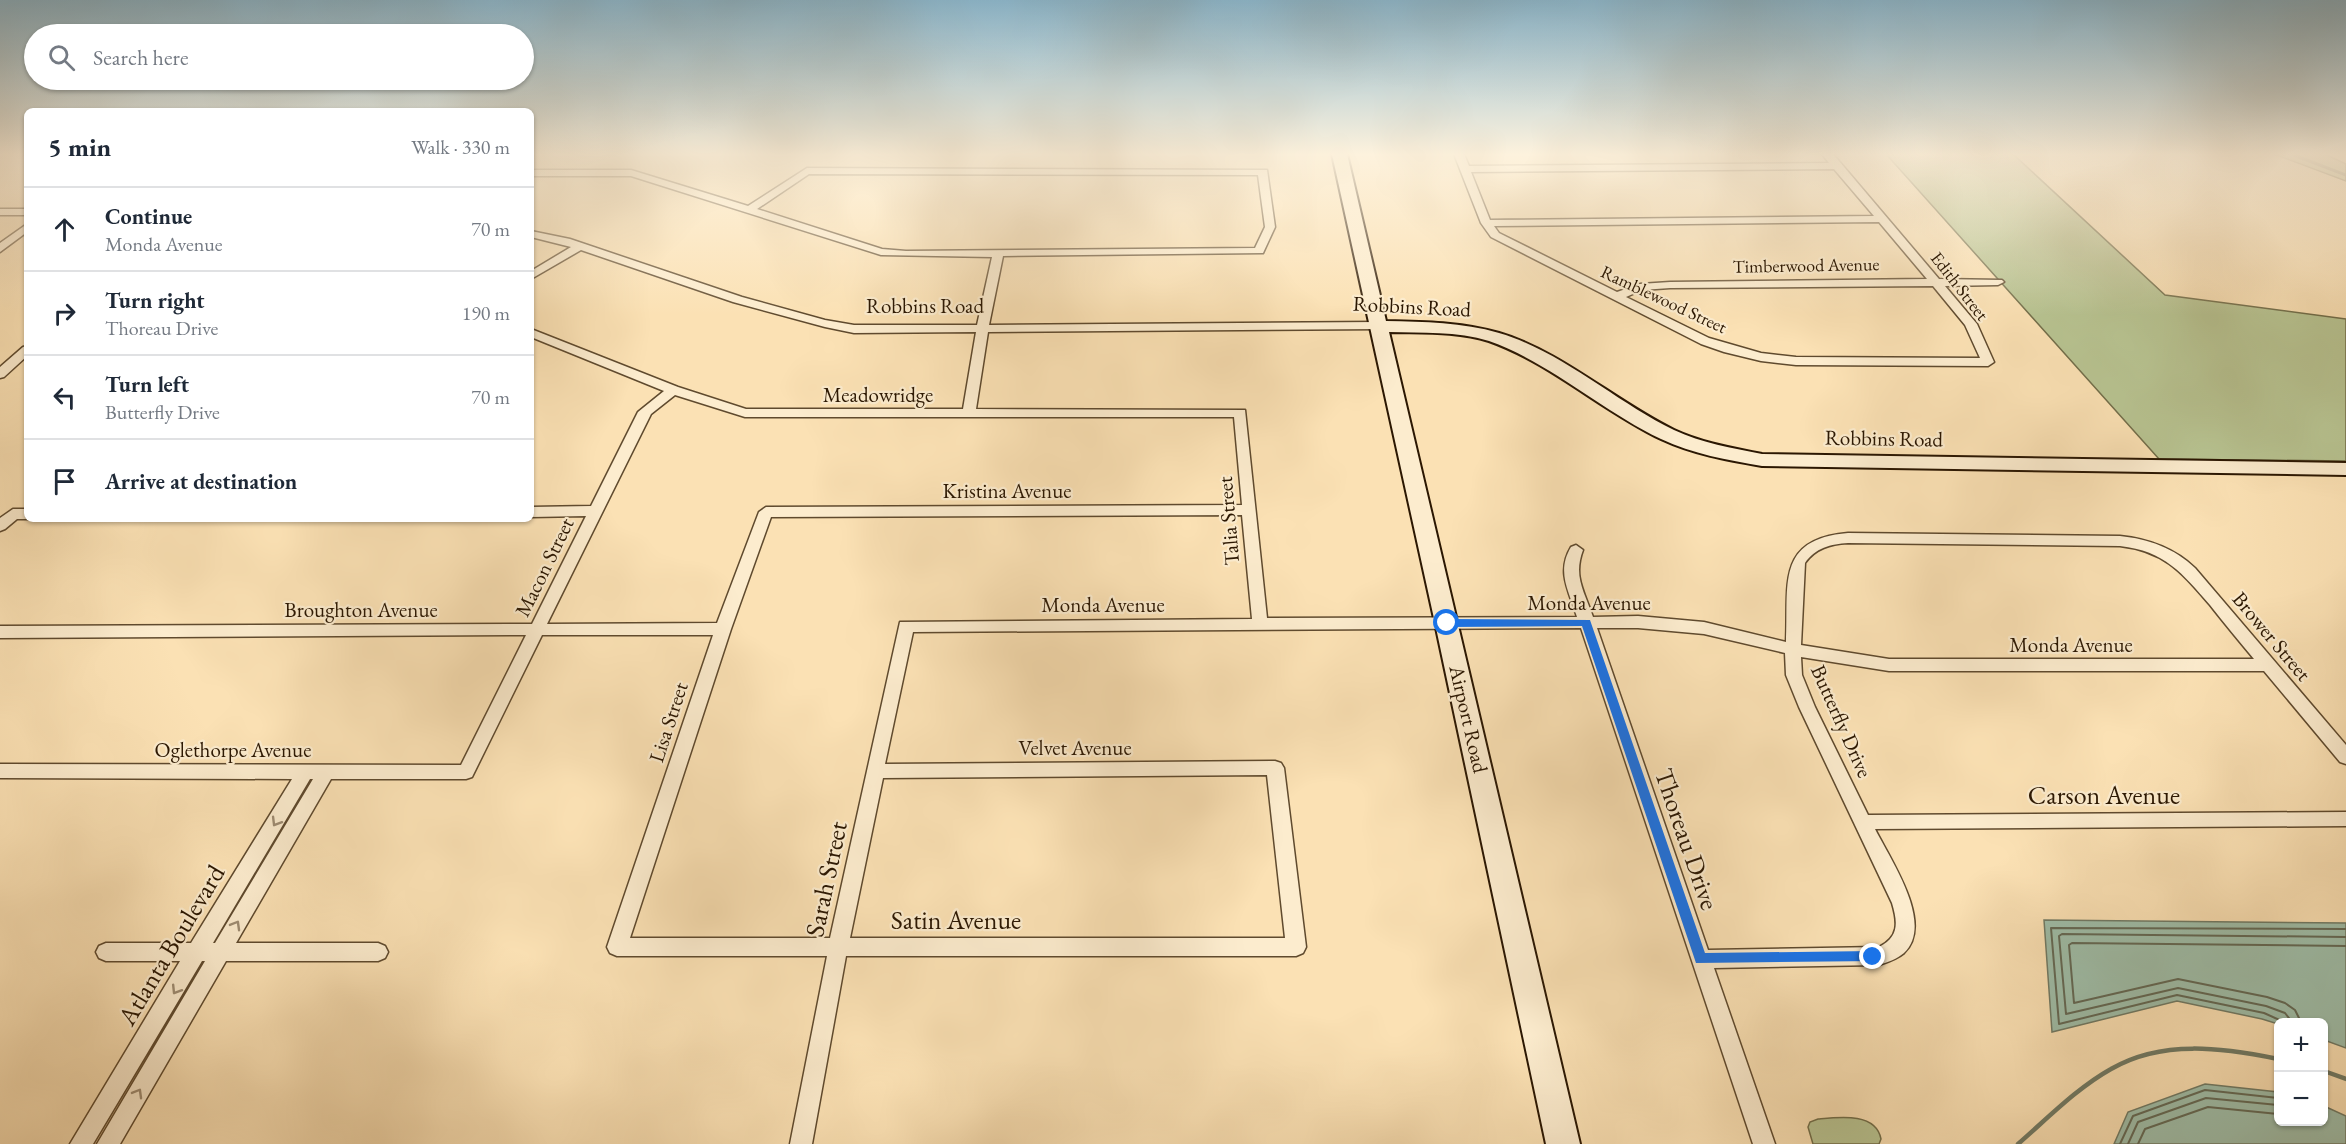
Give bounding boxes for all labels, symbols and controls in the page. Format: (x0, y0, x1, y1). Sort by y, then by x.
search box (24, 24, 534, 90)
icon: search (45, 41, 78, 74)
text: Search here (93, 43, 188, 72)
text: 5 min (48, 130, 111, 164)
text: Walk · 330 m (411, 134, 510, 160)
text: Continue (105, 202, 192, 231)
icon: ahead (48, 213, 81, 246)
text: 70 m (471, 216, 510, 242)
text: Monda Avenue (105, 231, 223, 257)
street label: Edith Street (1926, 247, 1994, 325)
street label: Timberwood Avenue (1732, 252, 1880, 278)
street label: Ramblewood Street (1597, 260, 1731, 338)
text: Turn right (105, 286, 204, 315)
street label: Robbins Road (1352, 289, 1472, 323)
street label: Robbins Road (866, 292, 984, 319)
icon: right (48, 297, 81, 330)
text: 190 m (462, 300, 510, 326)
text: Thoreau Drive (105, 315, 218, 341)
text: Turn left (105, 370, 189, 399)
icon: left (48, 381, 81, 414)
street label: Meadowridge (823, 381, 933, 408)
text: 70 m (471, 384, 510, 410)
text: Butterfly Drive (105, 399, 220, 425)
street label: Robbins Road (1825, 423, 1944, 453)
icon: arrive (48, 465, 81, 498)
text: Arrive at destination (105, 467, 297, 496)
street label: Talia Street (1211, 475, 1245, 567)
street label: Kristina Avenue (943, 477, 1071, 504)
street label: Macon Street (508, 513, 580, 621)
street label: Brower Street (2227, 586, 2318, 687)
street label: Monda Avenue (1527, 589, 1651, 616)
street label: Monda Avenue (1041, 591, 1165, 618)
street label: Broughton Avenue (284, 596, 438, 623)
route start (1433, 609, 1459, 635)
street label: Monda Avenue (2009, 631, 2133, 658)
street label: Butterfly Drive (1805, 660, 1879, 782)
street label: Airport Road (1443, 662, 1495, 776)
street label: Lisa Street (642, 678, 694, 766)
street label: Velvet Avenue (1018, 734, 1132, 761)
street label: Oglethorpe Avenue (155, 736, 311, 763)
street label: Thoreau Drive (1647, 764, 1727, 914)
street label: Carson Avenue (2028, 778, 2180, 812)
one-way arrow (271, 816, 283, 827)
street label: Sarah Street (797, 818, 855, 940)
street label: Atlanta Boulevard (109, 858, 233, 1032)
street label: Satin Avenue (891, 903, 1021, 937)
one-way arrow (229, 921, 240, 931)
route end (1859, 943, 1885, 969)
one-way arrow (171, 984, 183, 994)
map controls (2274, 1018, 2328, 1126)
button: + (2274, 1018, 2328, 1072)
button: − (2274, 1072, 2328, 1126)
one-way arrow (130, 1089, 142, 1100)

